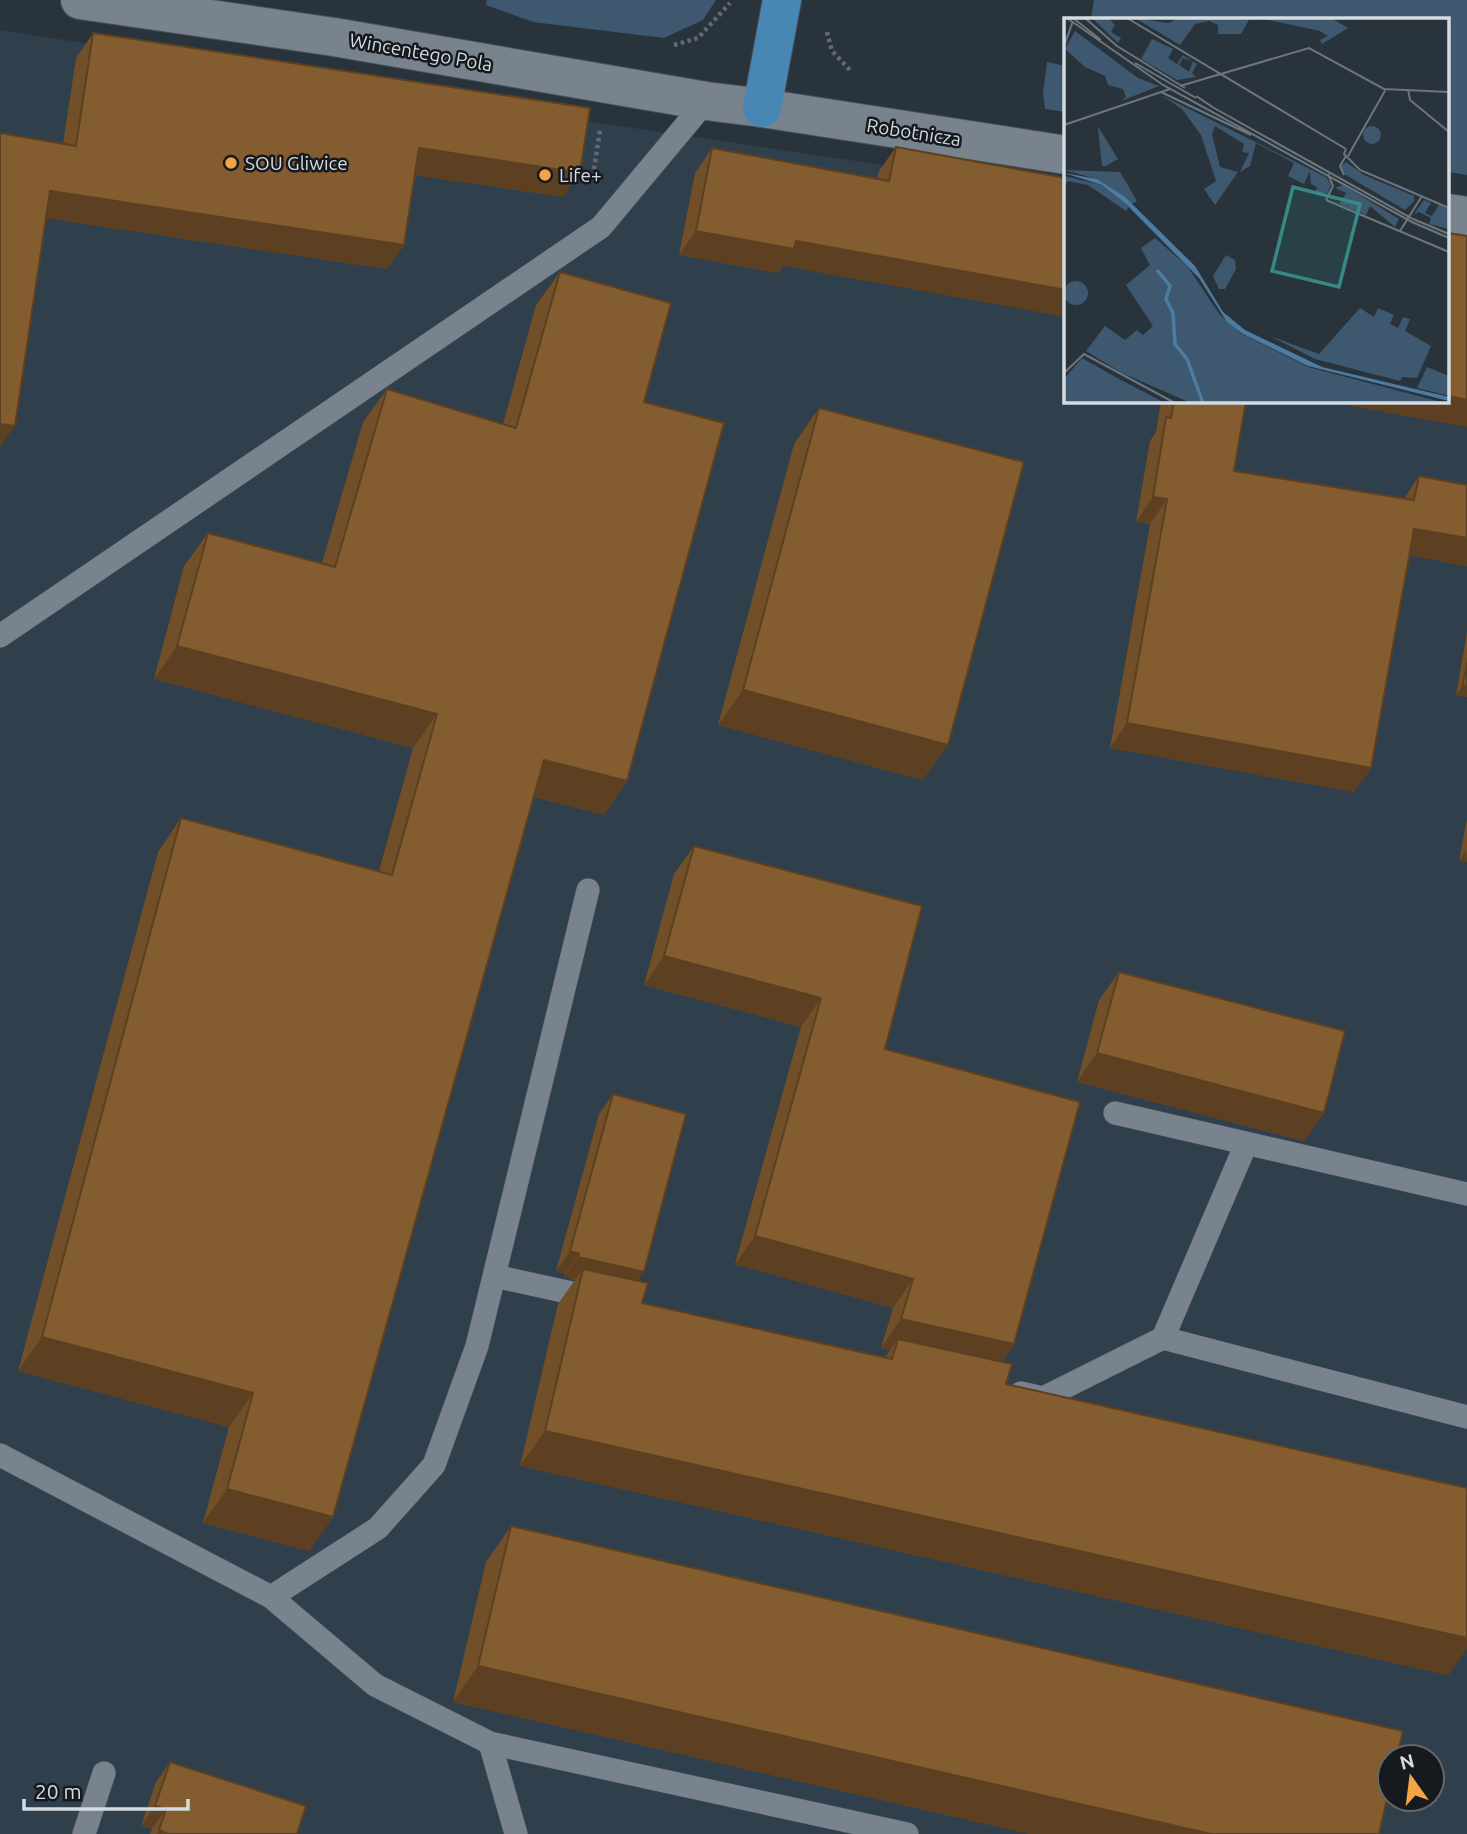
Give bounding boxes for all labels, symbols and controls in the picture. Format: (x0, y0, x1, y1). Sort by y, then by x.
inset map (1064, 18, 1450, 402)
street label: Wincentego Pola (348, 29, 494, 75)
street label: Robotnicza (865, 114, 963, 150)
place label: SOU Gliwice (245, 152, 348, 174)
marker: SOU Gliwice (223, 155, 239, 171)
place label: Life+ (559, 164, 602, 186)
marker: Life+ (537, 167, 553, 183)
north arrow (1376, 1743, 1446, 1813)
text: N (1397, 1749, 1416, 1774)
scale bar (24, 1768, 189, 1812)
text: 20 m (35, 1779, 82, 1803)

